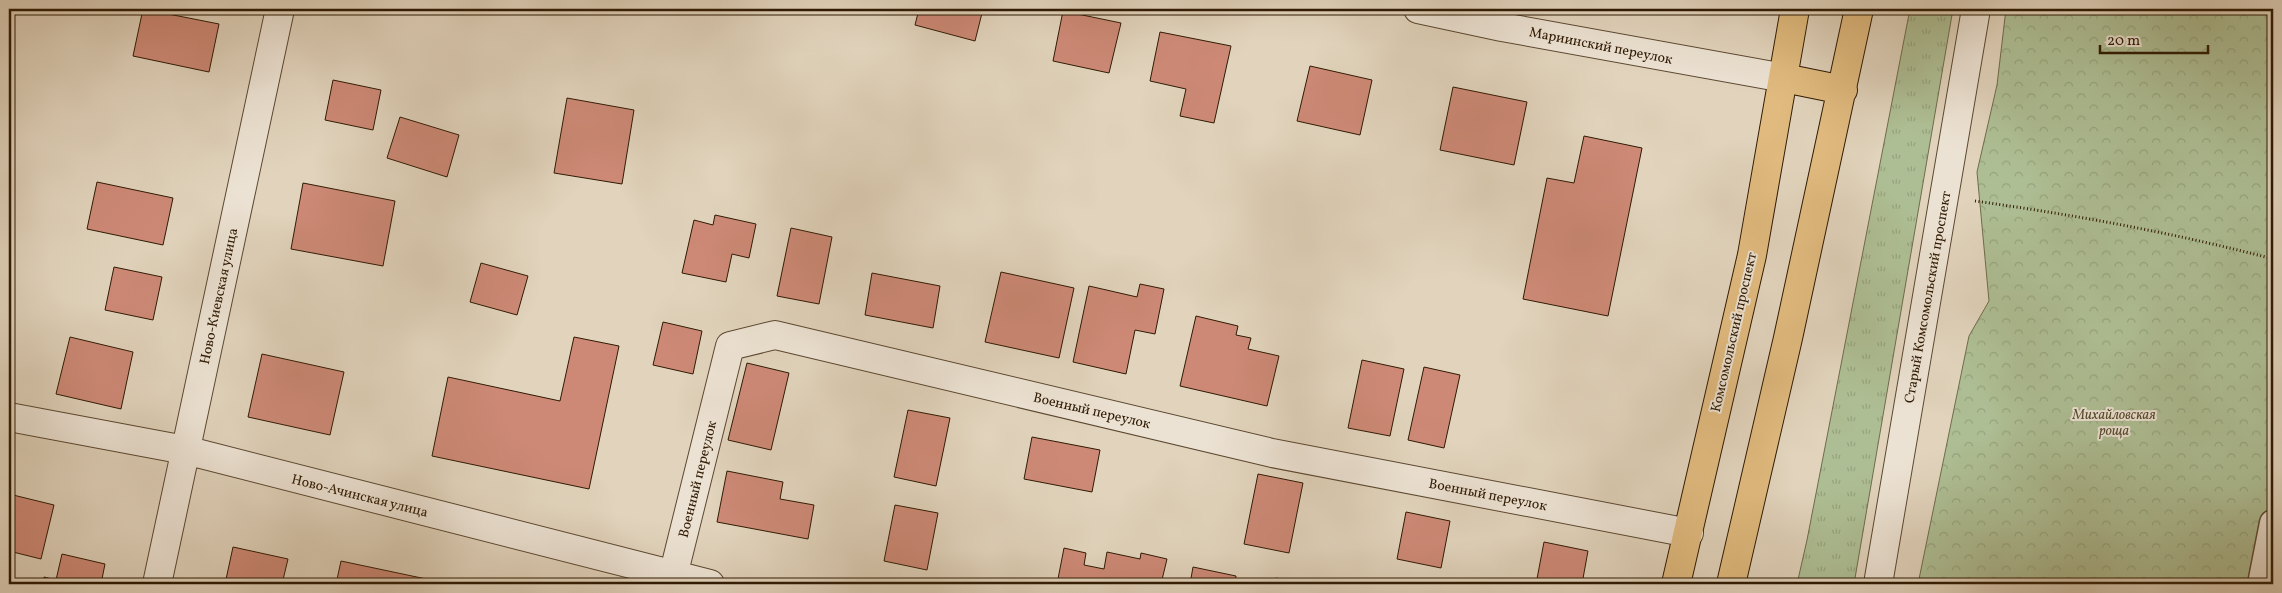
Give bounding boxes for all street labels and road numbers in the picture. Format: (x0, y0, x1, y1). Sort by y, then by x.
street label: Мариинский переулок (1527, 23, 1675, 70)
street label: Старый Комсомольский проспект (1900, 190, 1956, 405)
street label: Ново-Киевская улица (196, 226, 243, 366)
street label: Комсомольский проспект (1707, 251, 1762, 414)
street label: Военный переулок (1031, 389, 1153, 434)
street label: Военный переулок (675, 418, 722, 540)
street label: Ново-Ачинская улица (289, 470, 430, 523)
street label: Военный переулок (1427, 475, 1549, 516)

